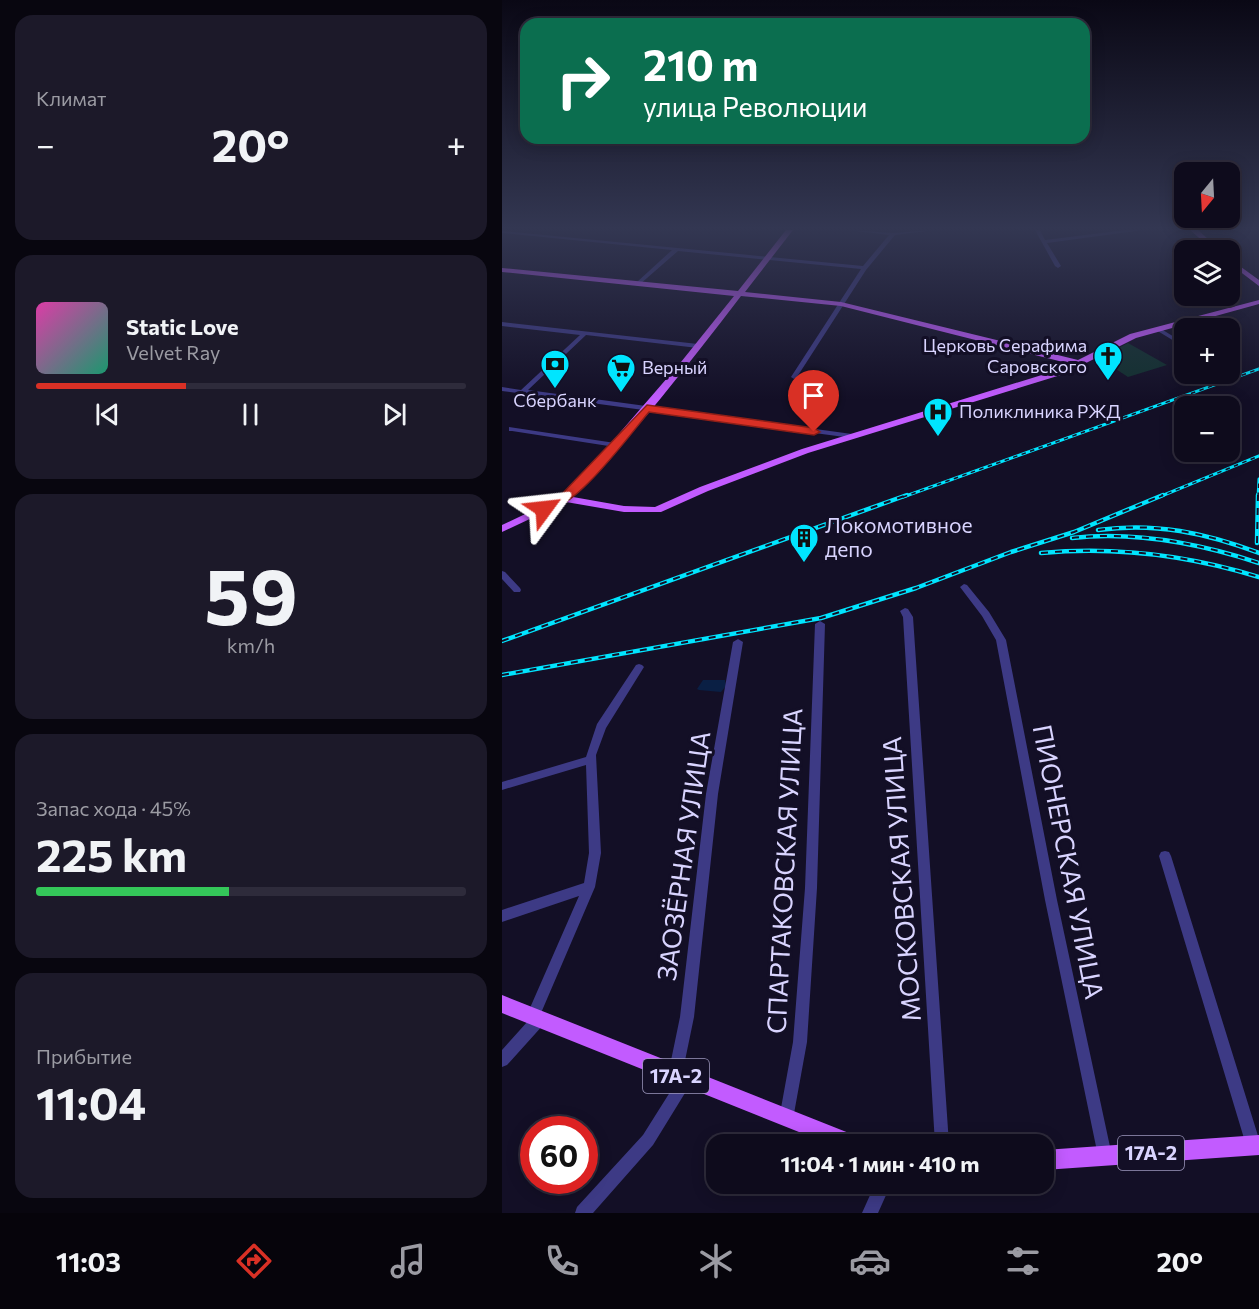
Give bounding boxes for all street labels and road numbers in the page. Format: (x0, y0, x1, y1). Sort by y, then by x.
street label: СПАРТАКОВСКАЯ УЛИЦА (759, 707, 808, 1035)
street label: ПИОНЕРСКАЯ УЛИЦА (1028, 722, 1111, 1002)
street label: ЗАОЗЁРНАЯ УЛИЦА (650, 729, 715, 983)
street label: МОСКОВСКАЯ УЛИЦА (875, 735, 926, 1023)
road number: 17А-2 (643, 1059, 709, 1093)
road number: 17А-2 (1118, 1136, 1184, 1170)

